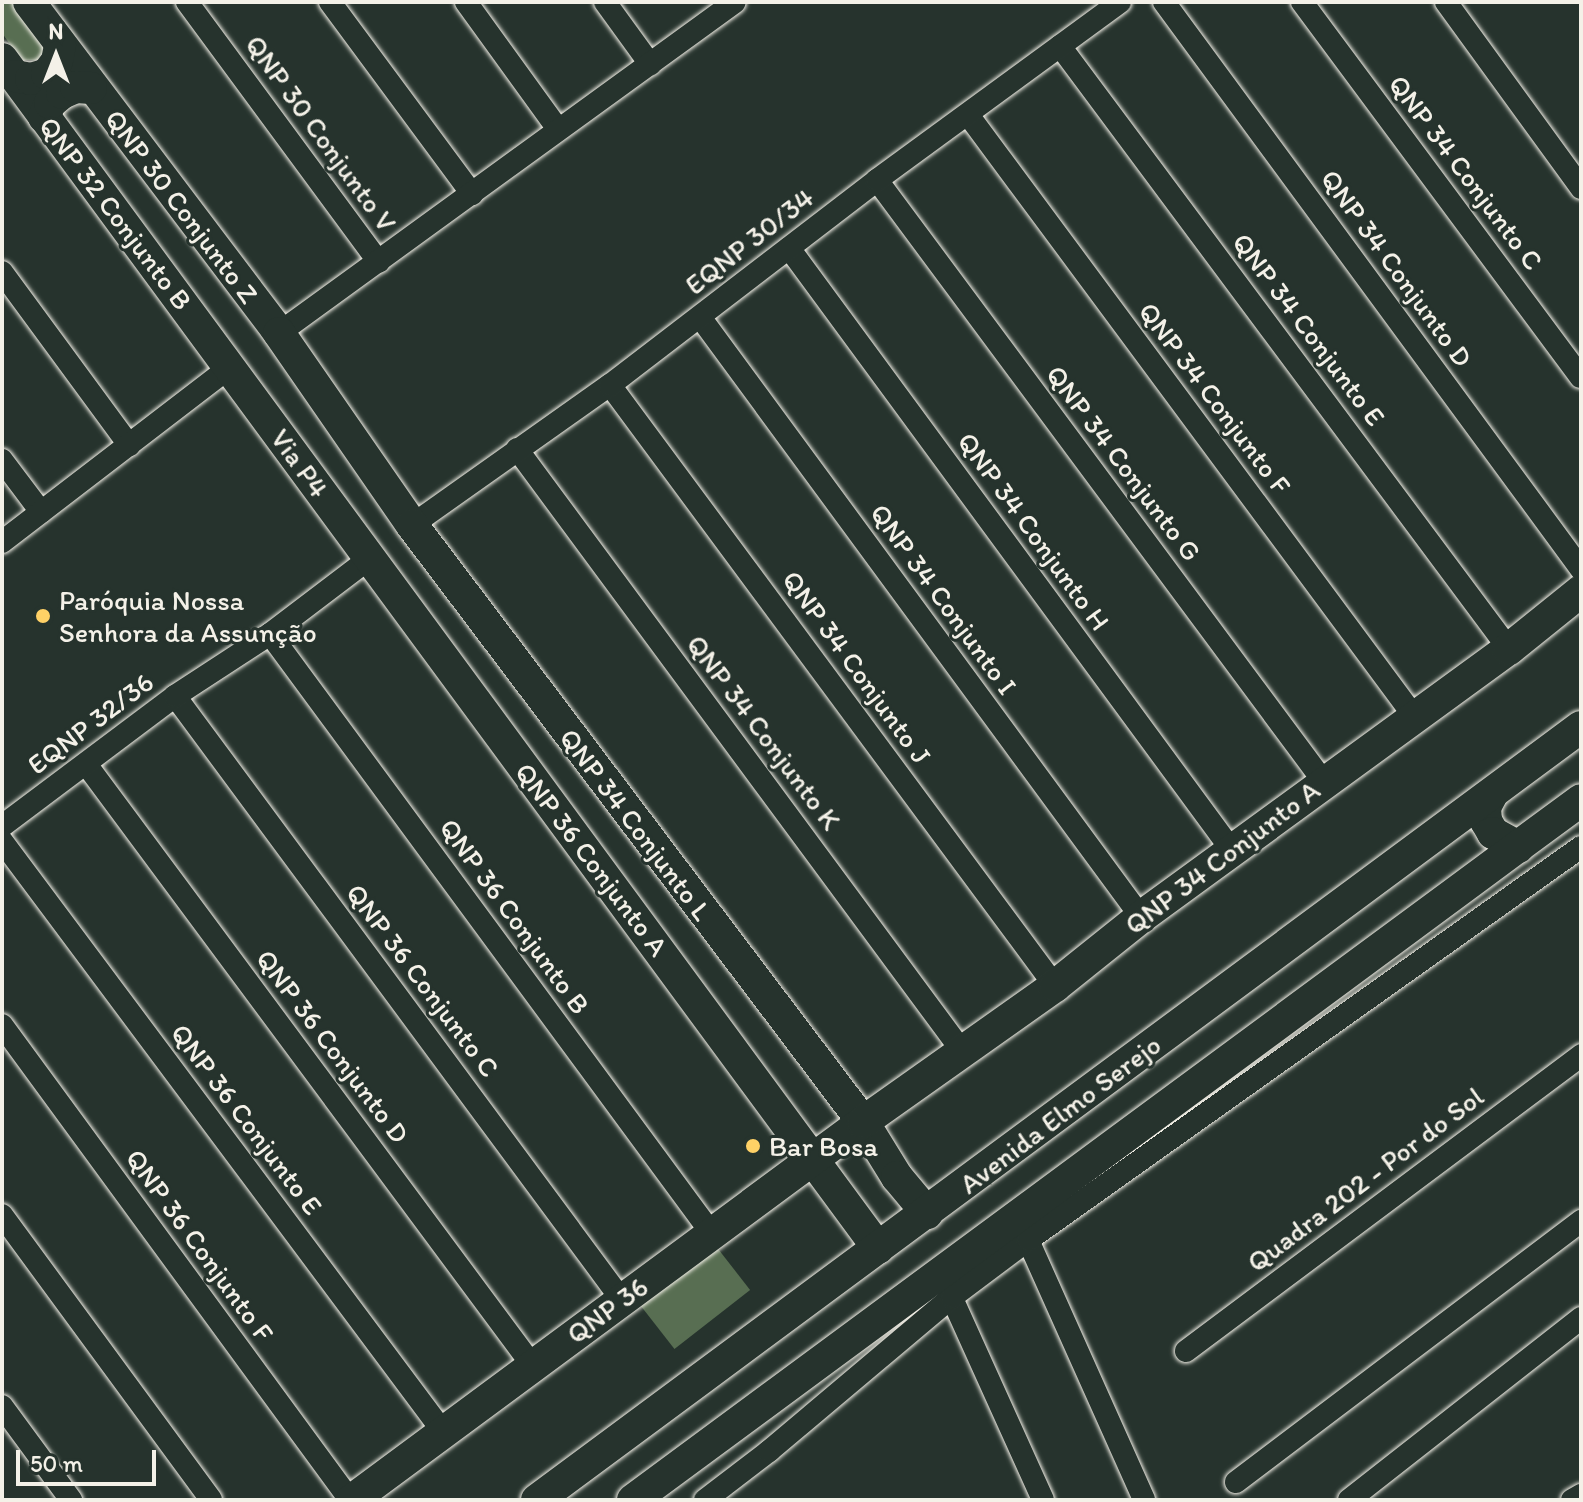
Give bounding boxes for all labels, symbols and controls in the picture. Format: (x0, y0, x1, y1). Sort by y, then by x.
north arrow (16, 16, 96, 96)
text: N (49, 18, 63, 45)
street label: QNP 30 Conjunto V (238, 28, 404, 238)
street label: QNP 34 Conjunto C (1382, 68, 1550, 276)
street label: QNP 30 Conjunto Z (98, 102, 266, 310)
street label: QNP 32 Conjunto B (32, 110, 200, 316)
street label: QNP 34 Conjunto D (1314, 163, 1480, 373)
street label: EQNP 30/34 (678, 180, 820, 302)
street label: QNP 34 Conjunto E (1225, 226, 1393, 432)
street label: QNP 34 Conjunto F (1132, 295, 1298, 501)
street label: QNP 34 Conjunto G (1039, 358, 1209, 568)
street label: Via P4 (264, 422, 336, 504)
street label: QNP 34 Conjunto H (951, 425, 1117, 637)
street label: QNP 34 Conjunto I (863, 497, 1025, 701)
street label: QNP 34 Conjunto J (775, 564, 939, 770)
place label: Paróquia Nossa Senhora da Assunção (59, 583, 317, 649)
marker: Paróquia Nossa Senhora da Assunção (34, 607, 52, 625)
street label: QNP 34 Conjunto K (680, 628, 848, 836)
street label: EQNP 32/36 (20, 665, 160, 781)
street label: QNP 34 Conjunto L (553, 721, 719, 927)
street label: QNP 36 Conjunto A (508, 756, 676, 962)
street label: QNP 34 Conjunto A (1118, 773, 1326, 941)
street label: QNP 36 Conjunto B (433, 812, 597, 1020)
street label: QNP 36 Conjunto C (339, 877, 507, 1083)
street label: QNP 36 Conjunto D (249, 942, 417, 1150)
street label: QNP 36 Conjunto E (164, 1017, 330, 1221)
street label: Avenida Elmo Serejo (953, 1027, 1167, 1201)
street label: Quadra 202 - Por do Sol (1240, 1079, 1490, 1279)
place label: Bar Bosa (769, 1129, 878, 1163)
marker: Bar Bosa (744, 1137, 762, 1155)
street label: QNP 36 Conjunto F (119, 1142, 281, 1348)
street label: QNP 36 (560, 1269, 654, 1351)
scale bar (20, 1434, 160, 1484)
text: 50 m (30, 1449, 83, 1478)

